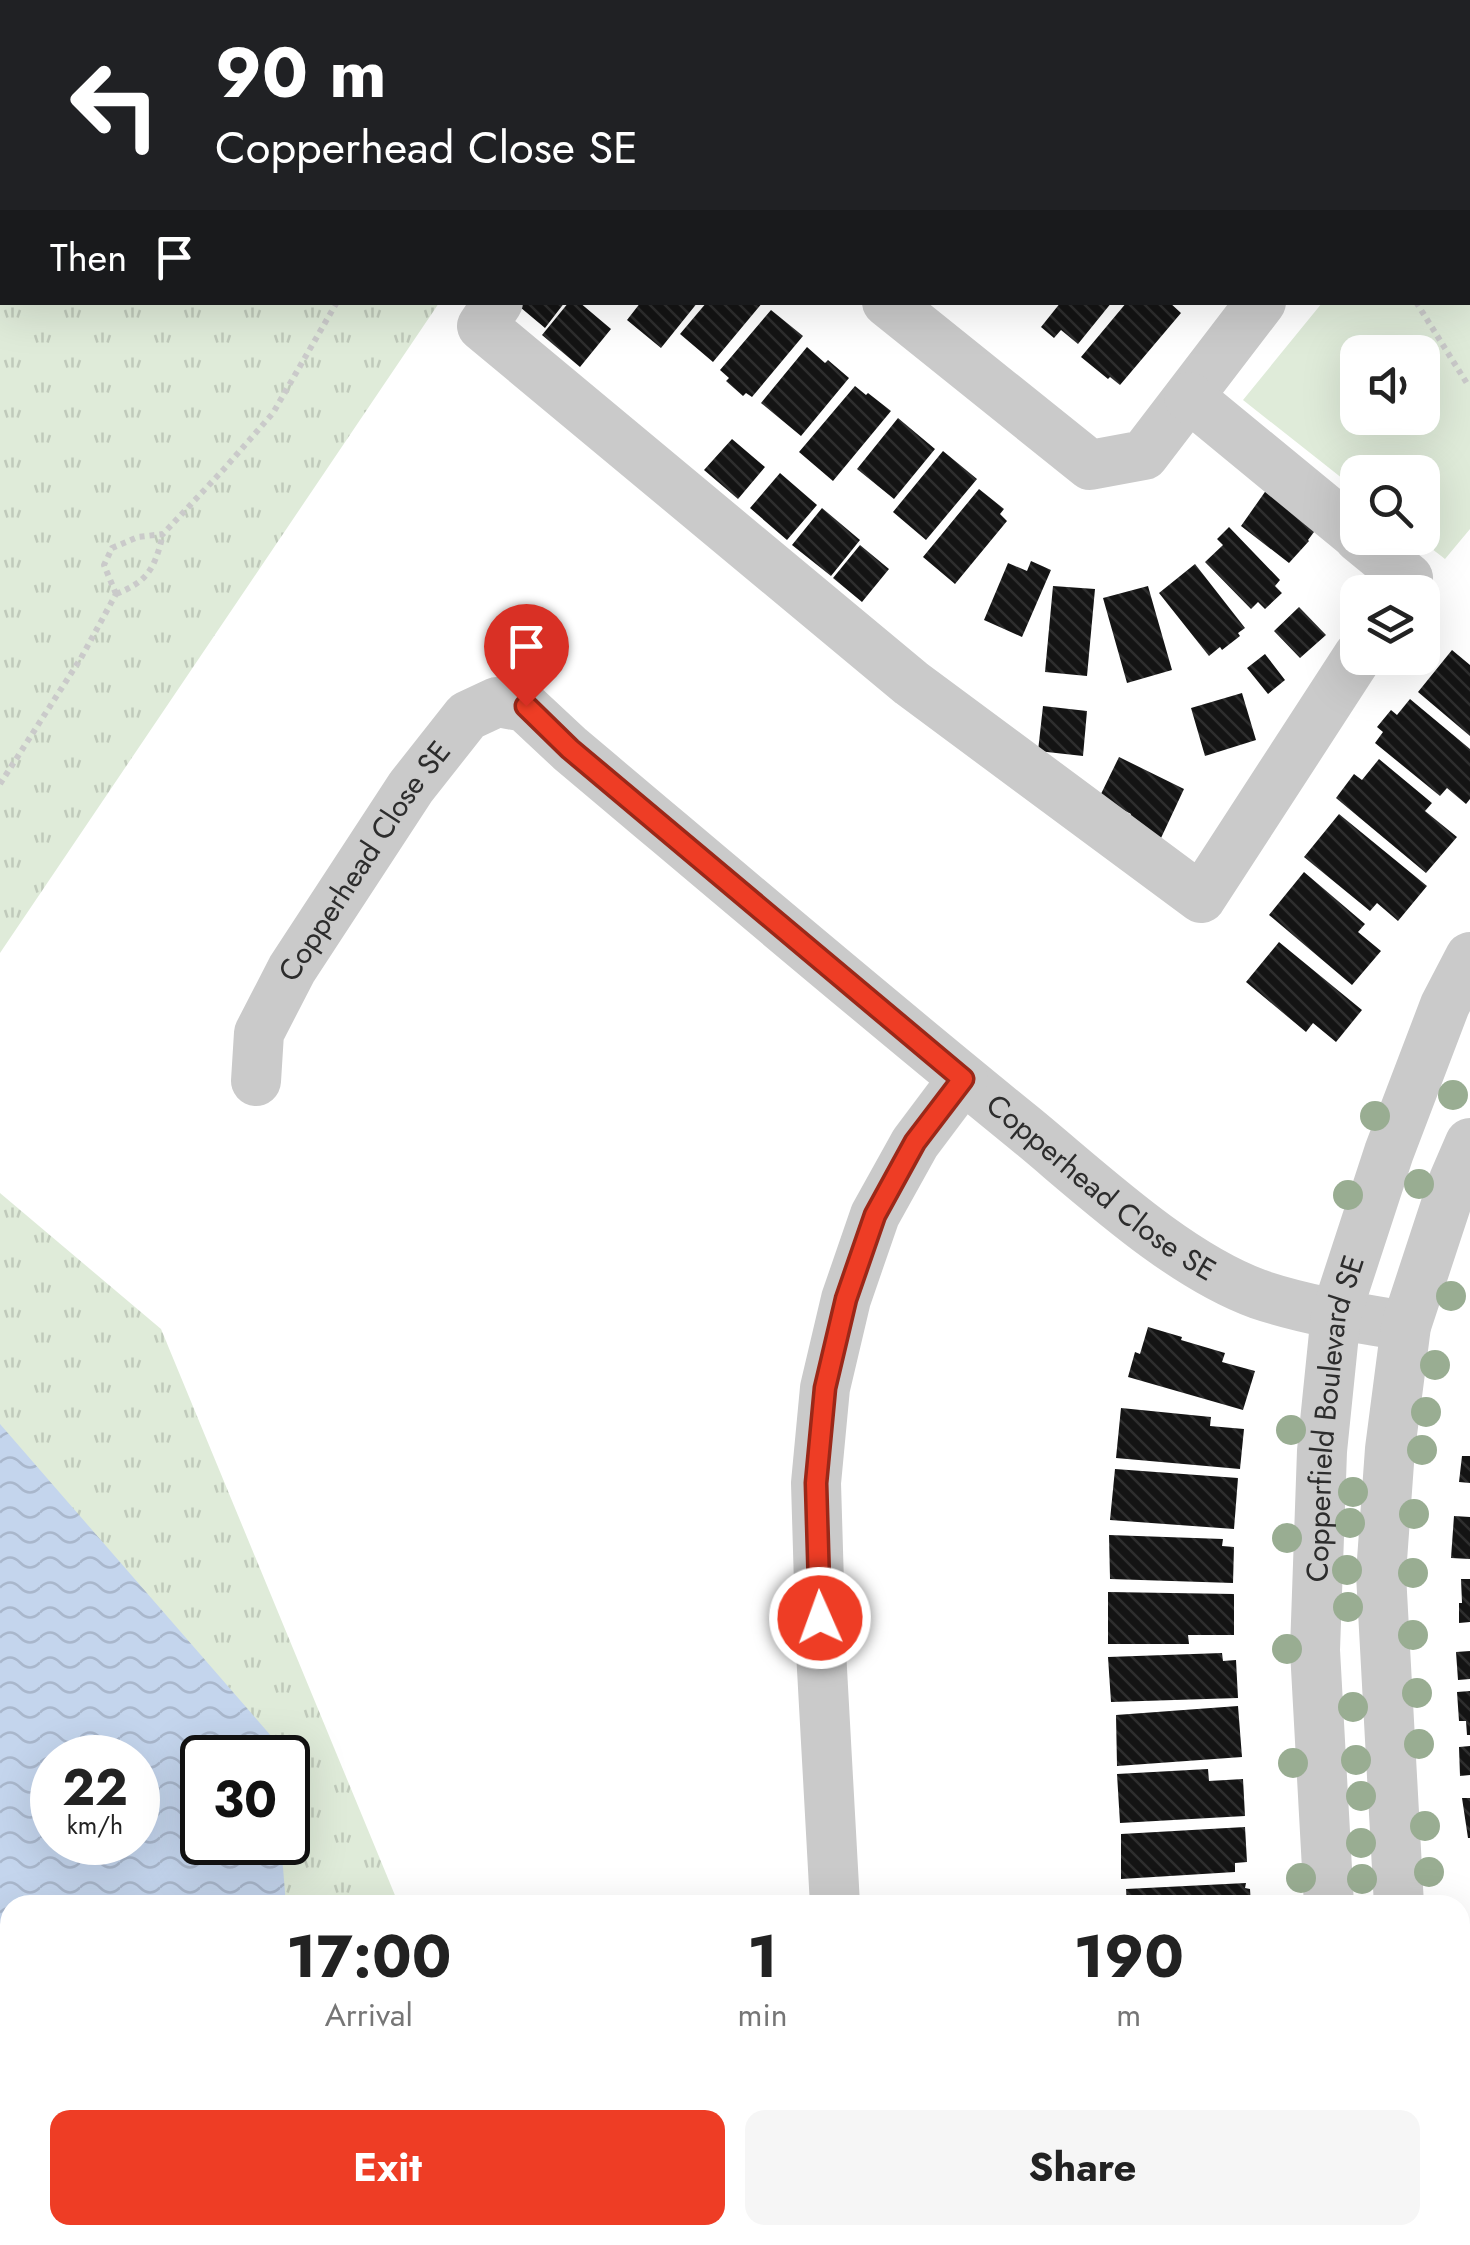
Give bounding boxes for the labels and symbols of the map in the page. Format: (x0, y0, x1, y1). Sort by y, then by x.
pin (484, 604, 569, 707)
street label: Copperhead Close SE (267, 731, 461, 989)
street label: Copperhead Close SE (977, 1083, 1224, 1291)
street label: Copperfield Boulevard SE (1295, 1250, 1375, 1583)
position arrow (768, 1566, 872, 1670)
speed limit sign: 30 (180, 1735, 310, 1865)

